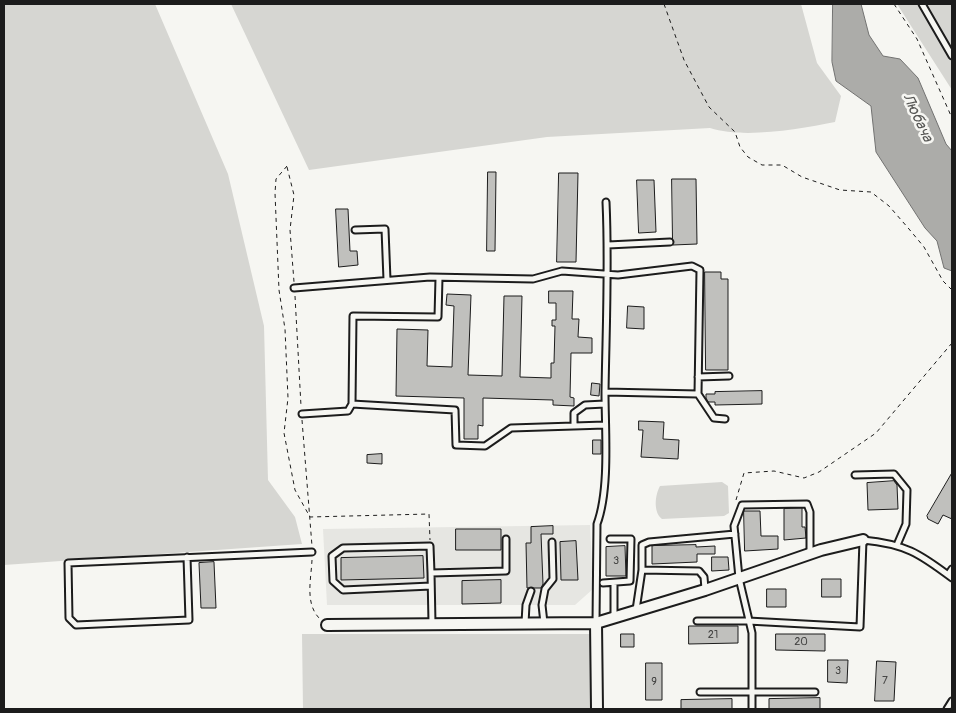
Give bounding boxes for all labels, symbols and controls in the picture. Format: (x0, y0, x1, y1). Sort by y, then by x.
water label: Любача (898, 91, 936, 145)
house number: 3 (613, 554, 619, 568)
house number: 21 (708, 628, 718, 642)
house number: 20 (794, 635, 808, 649)
house number: 3 (835, 664, 841, 678)
house number: 7 (882, 674, 888, 688)
house number: 9 (651, 675, 657, 689)

